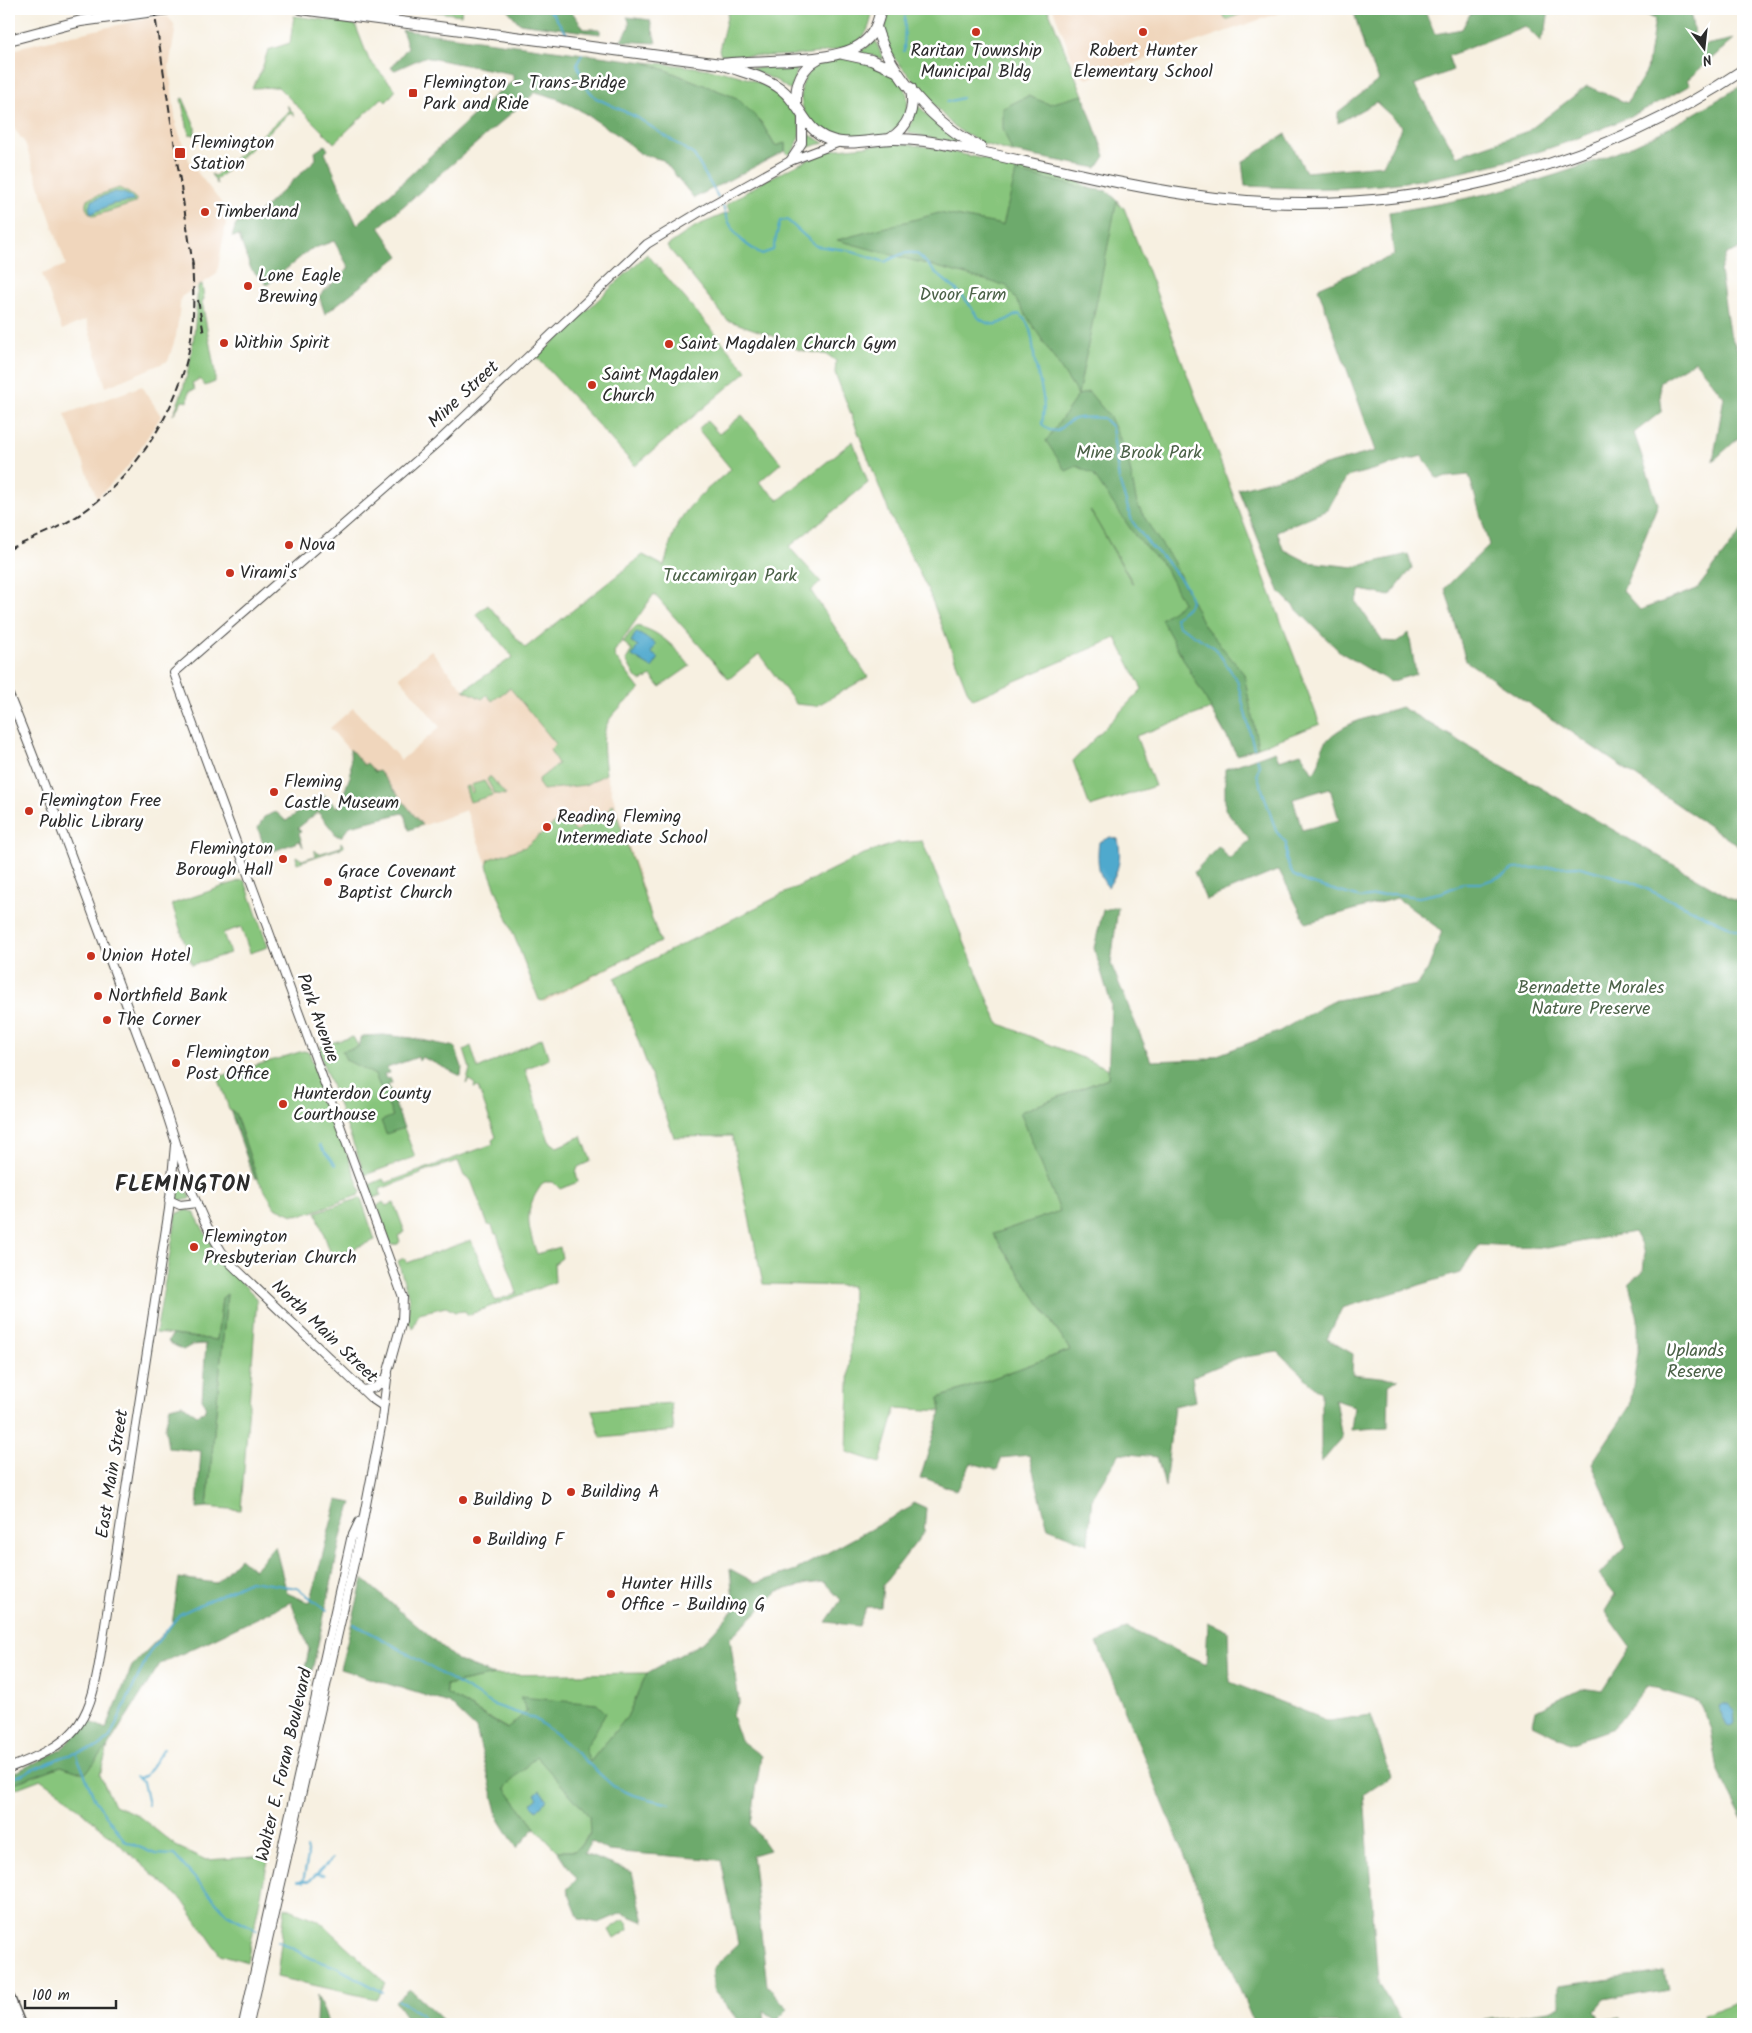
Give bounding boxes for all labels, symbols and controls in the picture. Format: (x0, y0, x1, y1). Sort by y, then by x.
north arrow (1680, 22, 1730, 72)
marker: Raritan Township Municipal Bldg (970, 26, 982, 38)
marker: Robert Hunter Elementary School (1137, 26, 1149, 38)
place label: Raritan Township Municipal Bldg (910, 37, 1042, 87)
place label: Robert Hunter Elementary School (1073, 37, 1214, 87)
text: N (1700, 48, 1714, 71)
place label: Flemington - Trans-Bridge Park and Ride (423, 69, 626, 119)
marker: Flemington - Trans-Bridge Park and Ride (407, 87, 419, 99)
place label: Flemington Station (191, 129, 274, 179)
marker: Flemington Station (173, 146, 187, 160)
place label: Timberland (215, 198, 299, 227)
marker: Timberland (199, 206, 211, 218)
place label: Lone Eagle Brewing (258, 262, 341, 312)
marker: Lone Eagle Brewing (242, 280, 254, 292)
park label: Dvoor Farm (920, 281, 1006, 310)
place label: Within Spirit (234, 329, 331, 358)
place label: Saint Magdalen Church Gym (679, 330, 897, 359)
marker: Within Spirit (218, 337, 230, 349)
marker: Saint Magdalen Church Gym (663, 338, 675, 350)
street label: Mine Street (422, 353, 507, 436)
place label: Saint Magdalen Church (602, 361, 719, 411)
marker: Saint Magdalen Church (586, 379, 598, 391)
park label: Mine Brook Park (1076, 439, 1202, 468)
place label: Nova (299, 531, 335, 560)
marker: Nova (283, 539, 295, 551)
place label: Virami's (240, 559, 297, 588)
park label: Tuccamirgan Park (663, 562, 797, 591)
marker: Virami's (224, 567, 236, 579)
place label: Fleming Castle Museum (284, 768, 399, 818)
marker: Fleming Castle Museum (268, 786, 280, 798)
place label: Flemington Free Public Library (39, 787, 161, 837)
place label: Reading Fleming Intermediate School (557, 803, 708, 853)
marker: Flemington Free Public Library (23, 805, 35, 817)
marker: Reading Fleming Intermediate School (541, 821, 553, 833)
place label: Flemington Borough Hall (176, 835, 274, 885)
marker: Flemington Borough Hall (277, 853, 289, 865)
place label: Grace Covenant Baptist Church (338, 858, 457, 908)
marker: Grace Covenant Baptist Church (322, 876, 334, 888)
place label: Union Hotel (101, 942, 191, 971)
marker: Union Hotel (85, 950, 97, 962)
street label: Park Avenue (287, 969, 347, 1067)
park label: Bernadette Morales Nature Preserve (1518, 974, 1665, 1024)
place label: Northfield Bank (108, 982, 228, 1011)
marker: Northfield Bank (92, 990, 104, 1002)
place label: The Corner (117, 1006, 201, 1035)
marker: The Corner (101, 1014, 113, 1026)
place label: Flemington Post Office (186, 1039, 269, 1089)
marker: Flemington Post Office (170, 1057, 182, 1069)
place label: Hunterdon County Courthouse (293, 1080, 431, 1130)
marker: Hunterdon County Courthouse (277, 1098, 289, 1110)
district label: FLEMINGTON (115, 1168, 251, 1203)
place label: Flemington Presbyterian Church (204, 1223, 357, 1273)
marker: Flemington Presbyterian Church (188, 1241, 200, 1253)
street label: North Main Street (264, 1273, 385, 1392)
park label: Uplands Reserve (1666, 1337, 1725, 1387)
street label: East Main Street (88, 1406, 138, 1541)
place label: Building A (581, 1478, 659, 1507)
place label: Building D (473, 1486, 552, 1515)
marker: Building A (565, 1486, 577, 1498)
marker: Building D (457, 1494, 469, 1506)
place label: Building F (487, 1526, 565, 1555)
marker: Building F (471, 1534, 483, 1546)
place label: Hunter Hills Office - Building G (621, 1570, 766, 1620)
marker: Hunter Hills Office - Building G (605, 1588, 617, 1600)
street label: Walter E. Foran Boulevard (249, 1664, 322, 1865)
scale bar (25, 1978, 116, 2010)
text: 100 m (32, 1984, 70, 2008)

